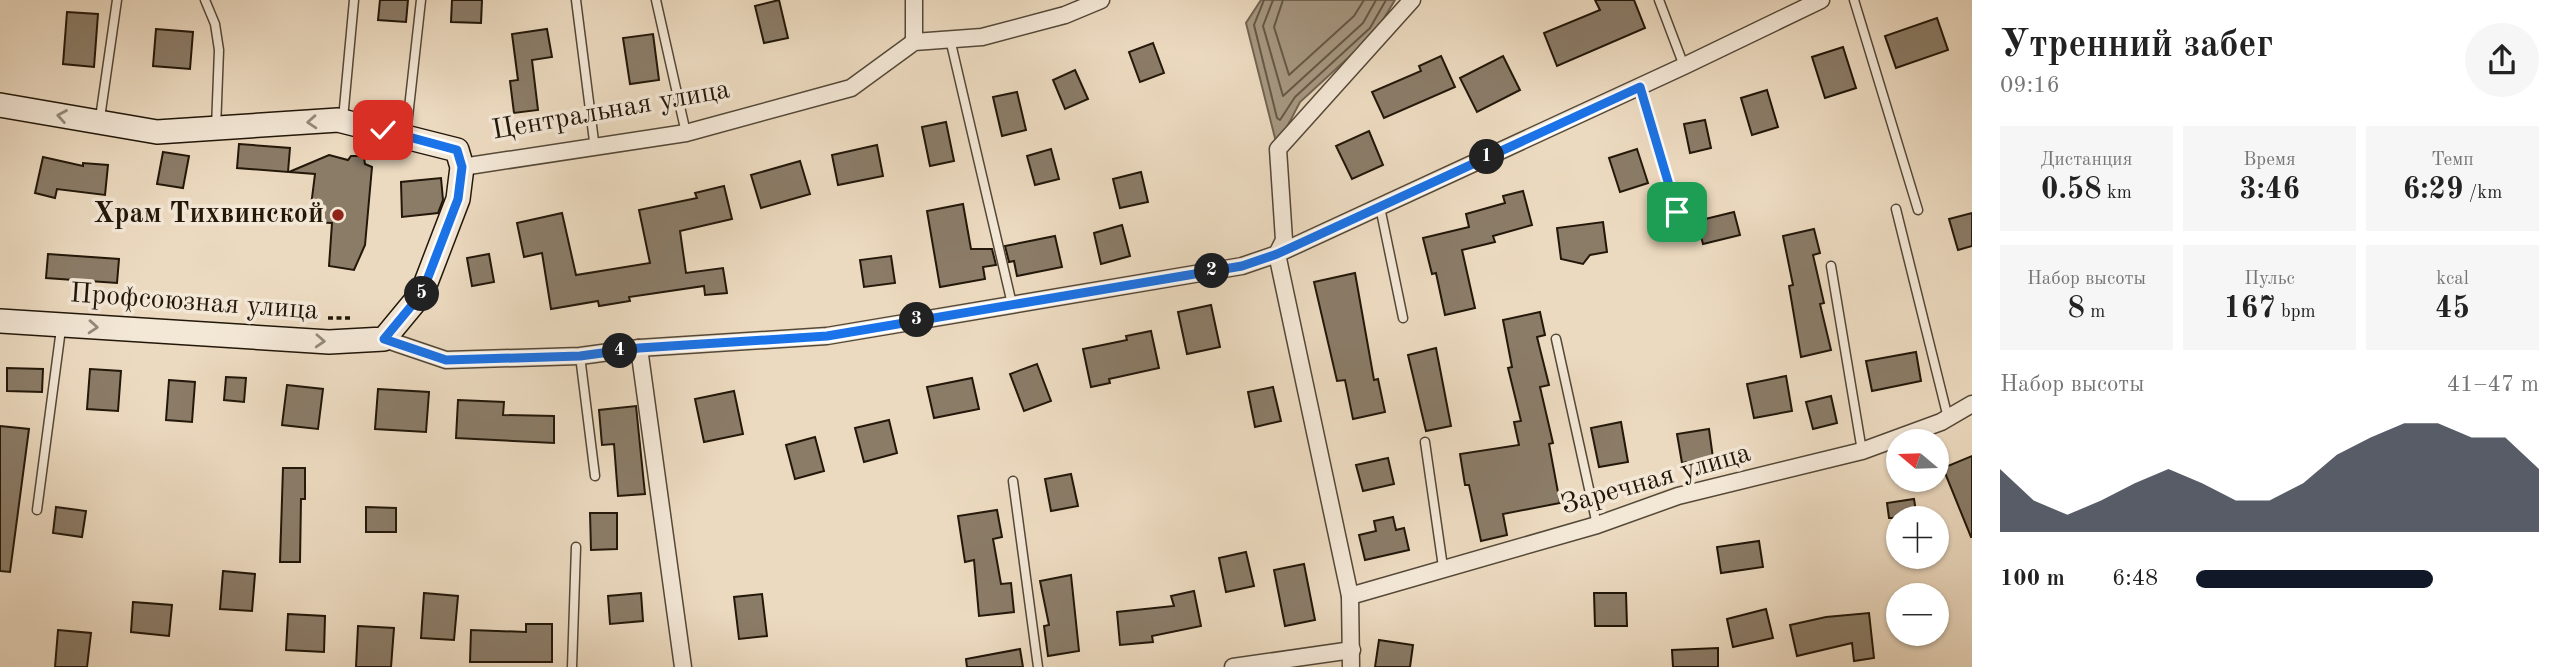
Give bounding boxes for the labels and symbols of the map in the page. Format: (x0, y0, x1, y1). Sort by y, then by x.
street label: Центральная улица (490, 76, 732, 146)
pin (353, 100, 413, 160)
one-way arrow (56, 109, 68, 124)
one-way arrow (306, 114, 317, 129)
pin: 1 (1470, 140, 1504, 174)
pin (1647, 182, 1707, 242)
place label: Храм Тихвинской (93, 201, 324, 229)
marker: Храм Тихвинской (330, 207, 346, 223)
pin: 2 (1194, 254, 1230, 288)
pin: 5 (404, 276, 440, 312)
street label: Профсоюзная улица (69, 280, 319, 326)
pin: 3 (900, 302, 934, 338)
one-way arrow (87, 319, 98, 334)
one-way arrow (314, 333, 325, 348)
pin: 4 (602, 334, 638, 368)
north arrow (1886, 429, 1950, 492)
street label: Заречная улица (1558, 439, 1754, 520)

